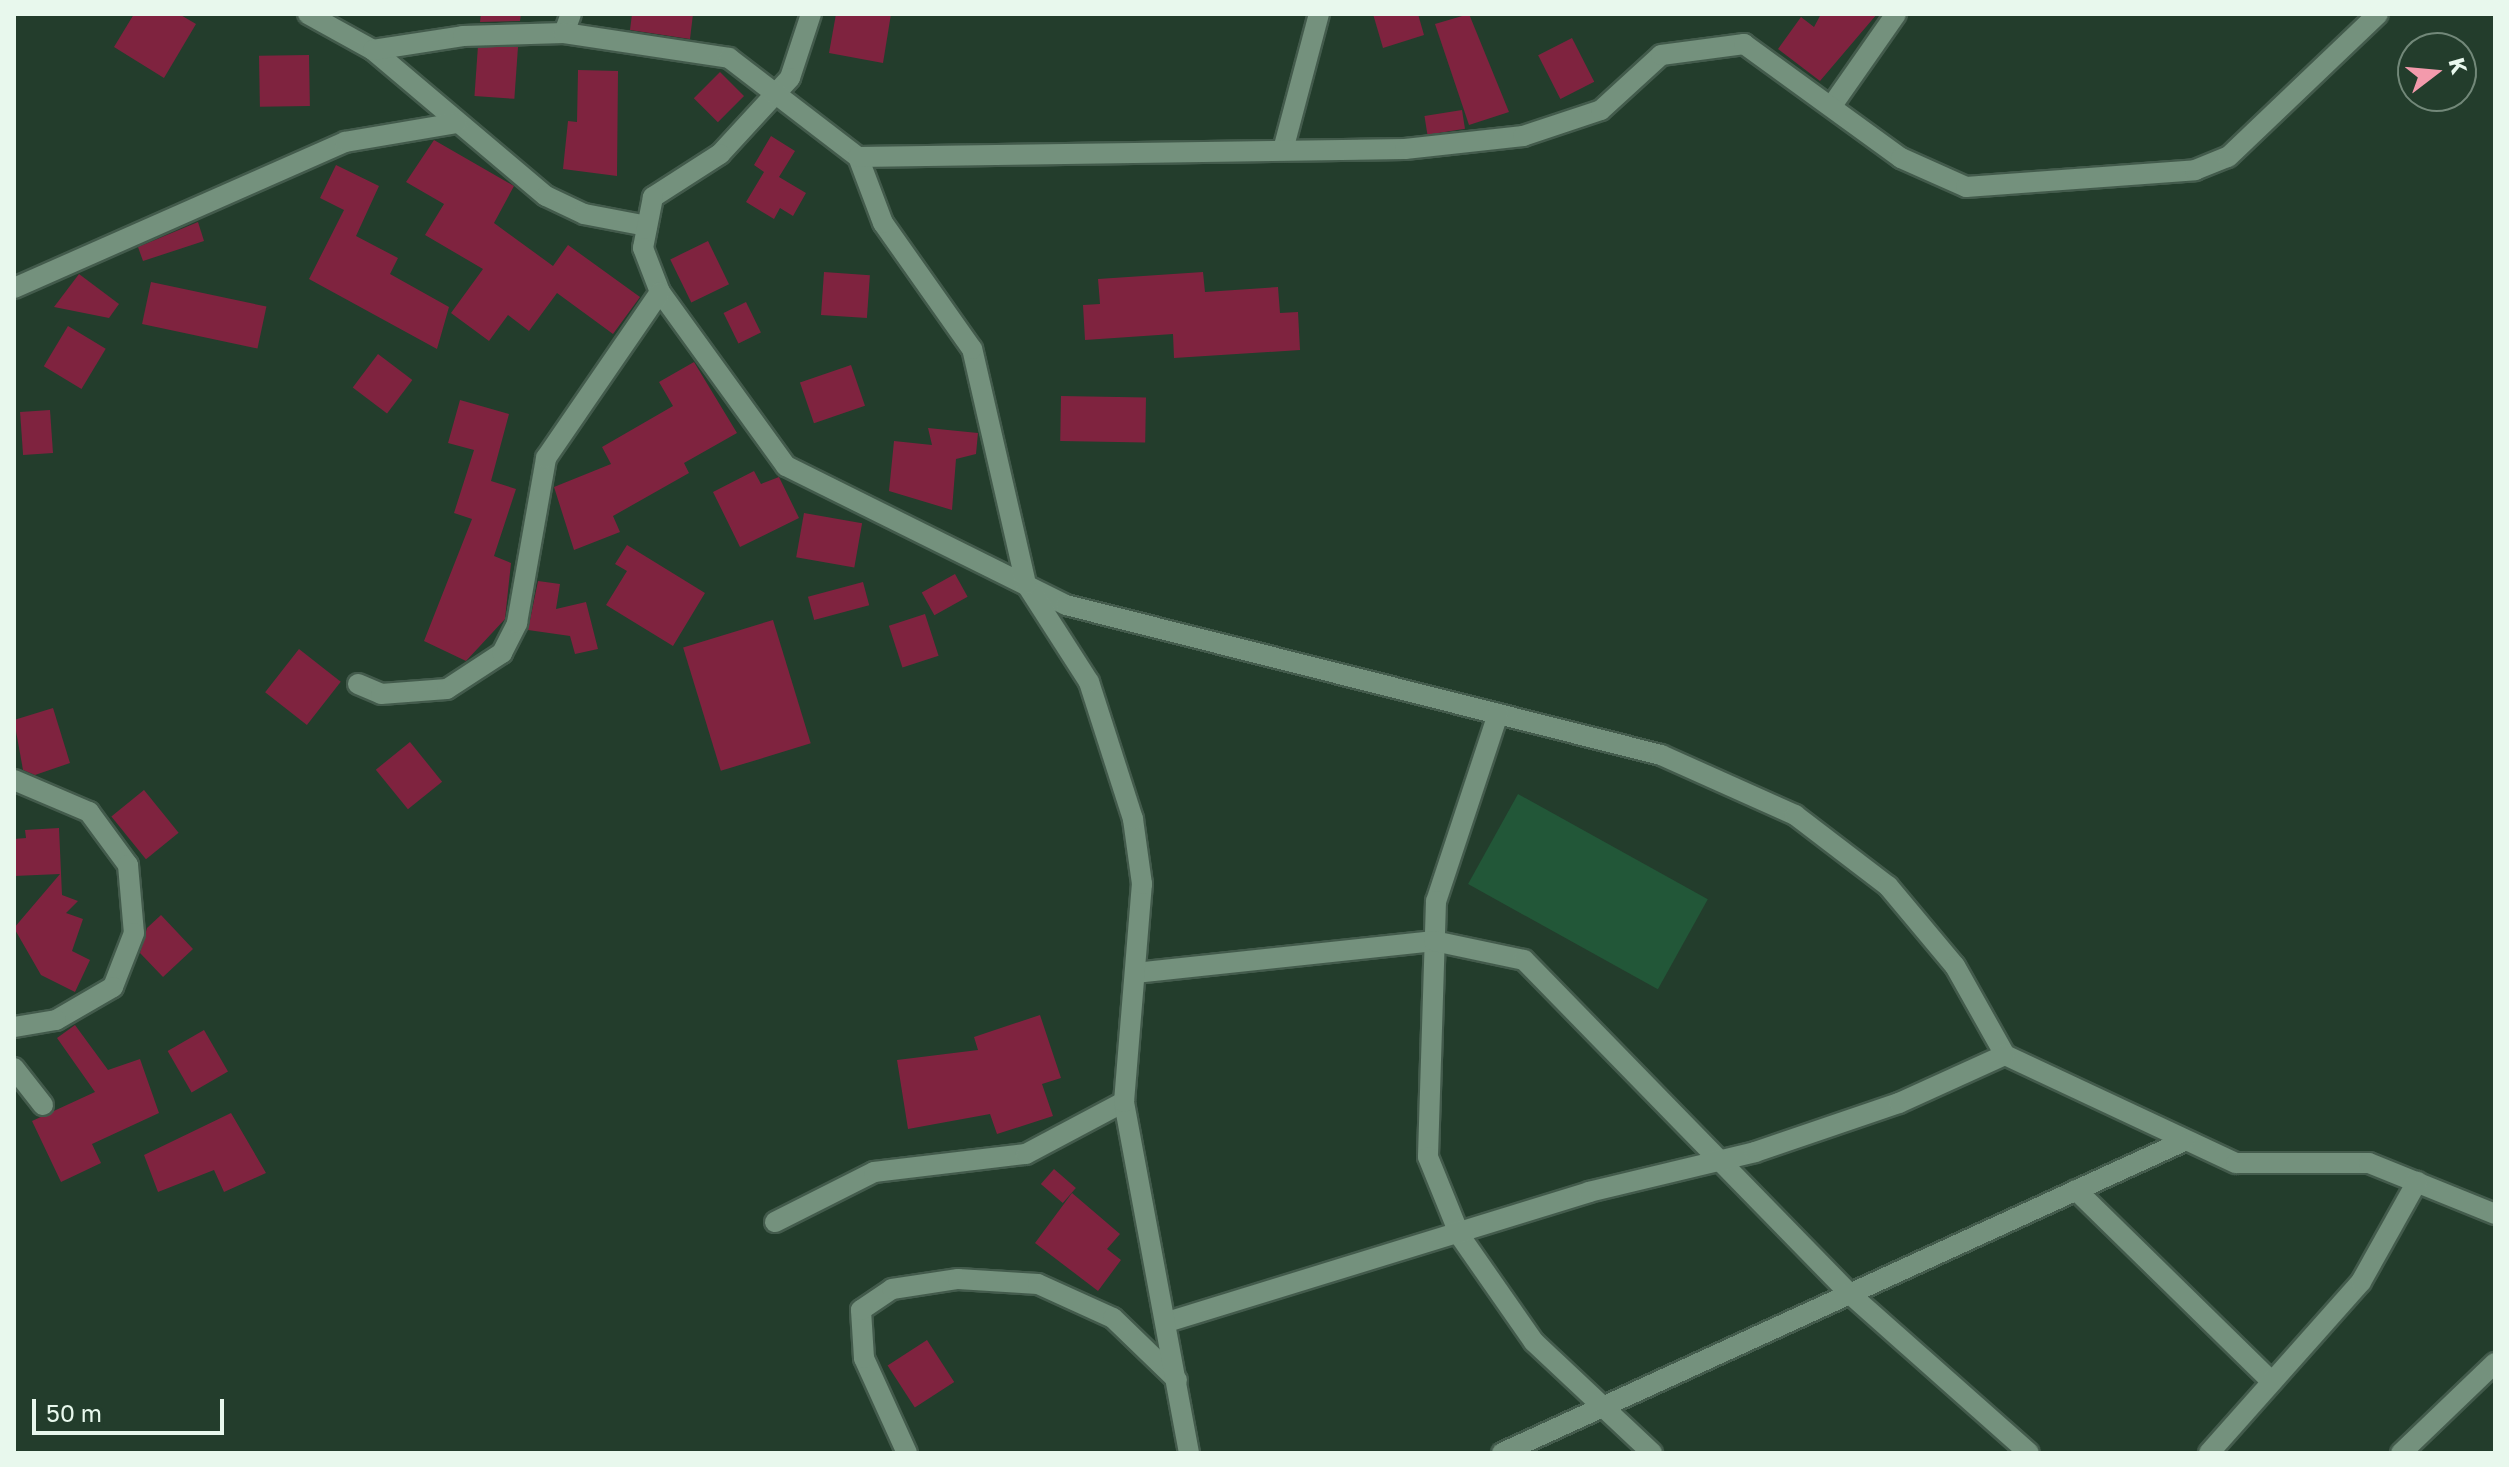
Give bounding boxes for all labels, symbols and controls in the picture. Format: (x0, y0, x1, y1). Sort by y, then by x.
north arrow (2397, 32, 2477, 112)
text: K (2443, 54, 2474, 77)
scale bar (36, 1383, 228, 1433)
text: 50 m (46, 1398, 102, 1427)

